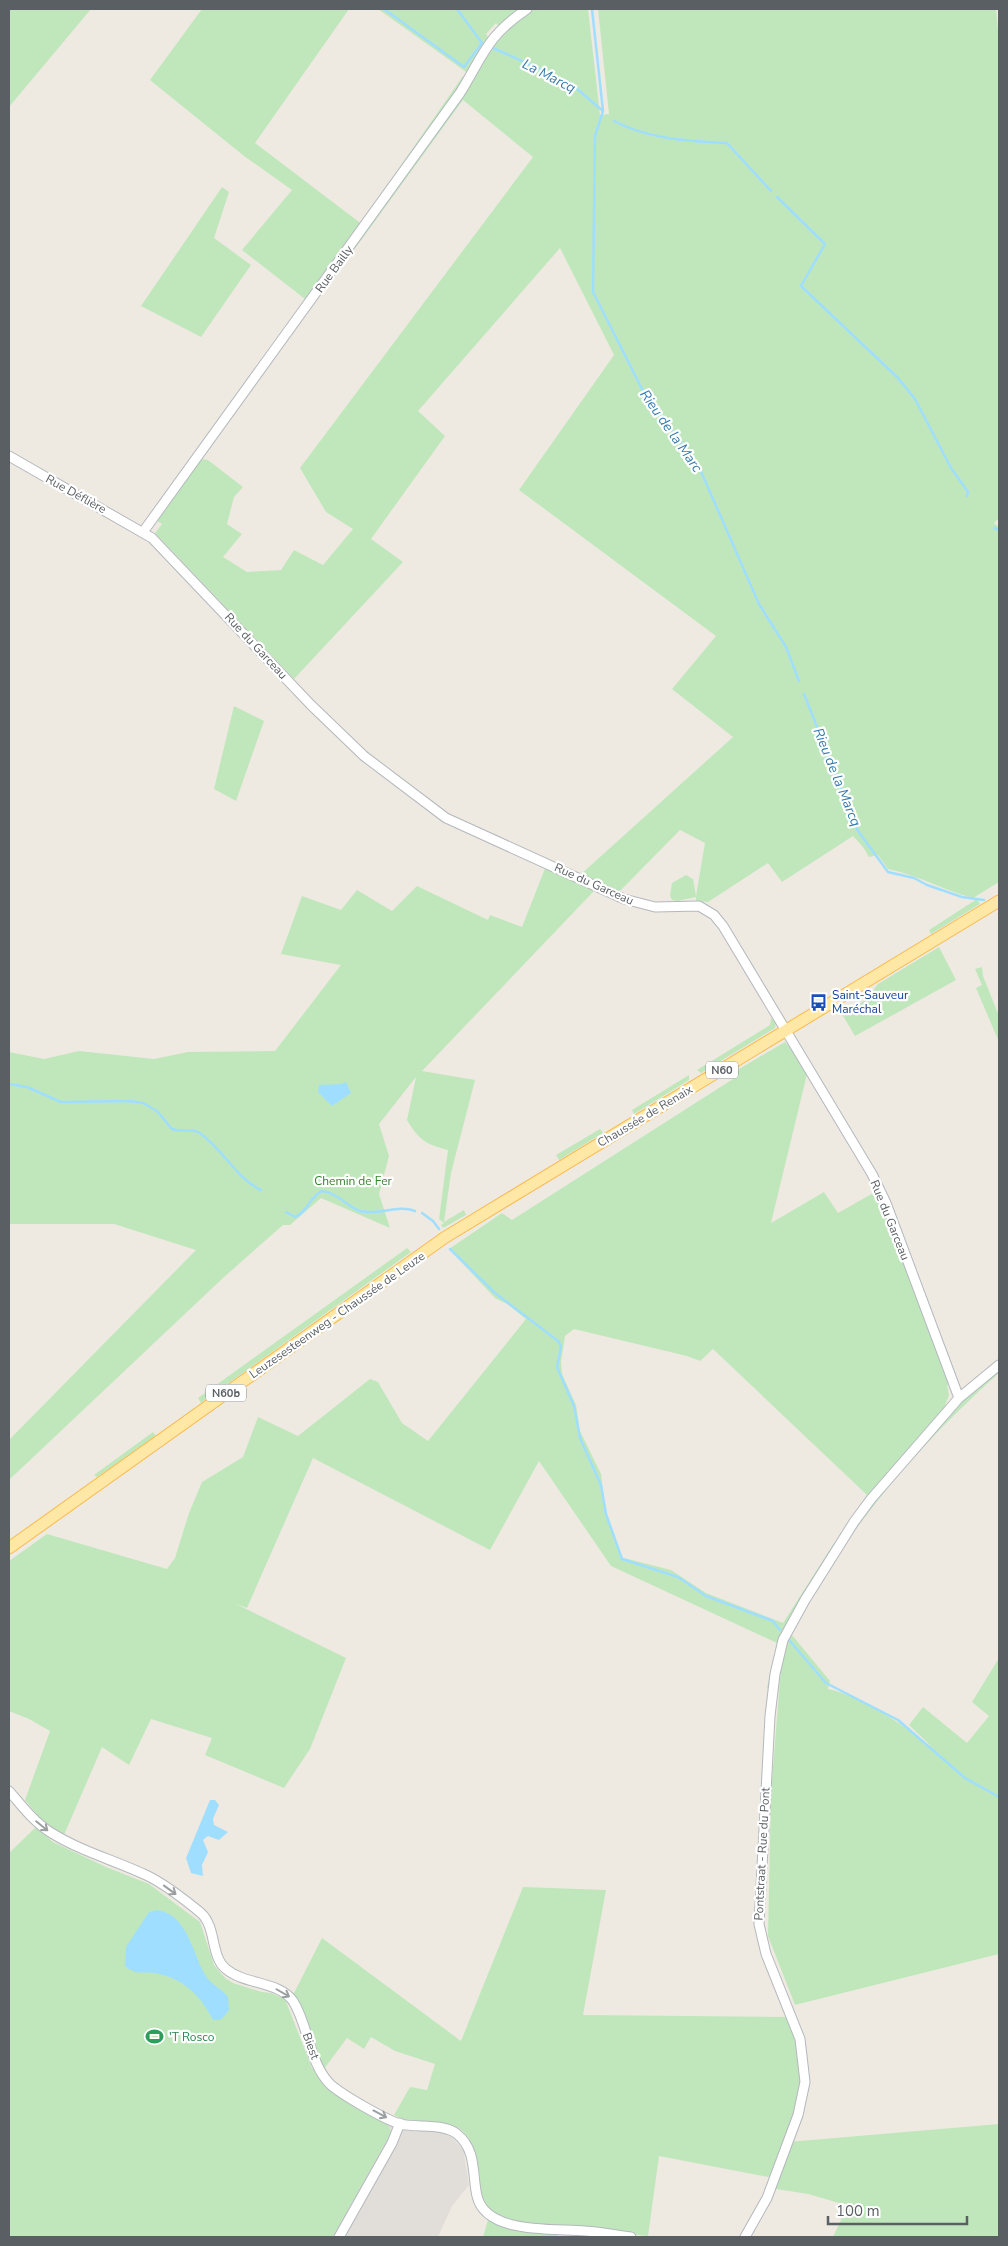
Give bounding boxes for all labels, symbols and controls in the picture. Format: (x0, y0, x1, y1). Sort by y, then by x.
water label: La Marcq (519, 54, 579, 98)
street label: Rue Bailly (311, 242, 357, 296)
water label: Rieu de la Marc (635, 386, 707, 476)
street label: Rue Déflière (43, 471, 109, 517)
street label: Rue du Garceau (221, 609, 291, 683)
water label: Rieu de la Marcq (809, 725, 865, 829)
street label: Rue du Garceau (552, 859, 636, 909)
place label: Saint-Sauveur Maréchal (832, 987, 909, 1017)
bus stop icon: Saint-Sauveur Maréchal (808, 992, 828, 1012)
road number: N60 (706, 1062, 738, 1078)
street label: Chaussée de Renaix (594, 1081, 696, 1151)
park label: Chemin de Fer (314, 1173, 393, 1189)
street label: Rue du Garceau (867, 1177, 913, 1263)
street label: Leuzesesteenweg - Chaussée de Leuze (246, 1248, 428, 1382)
road number: N60b (206, 1385, 246, 1402)
street label: Pontstraat - Rue du Pont (751, 1786, 774, 1921)
one-way arrow (36, 1821, 49, 1832)
one-way arrow (163, 1885, 177, 1896)
one-way arrow (275, 1989, 289, 1999)
sports icon: 'T Rosco (145, 2027, 165, 2047)
place label: 'T Rosco (169, 2029, 215, 2045)
street label: Biest (299, 2030, 323, 2062)
one-way arrow (372, 2109, 387, 2119)
scale bar (828, 2194, 967, 2226)
text: 100 m (836, 2201, 880, 2221)

